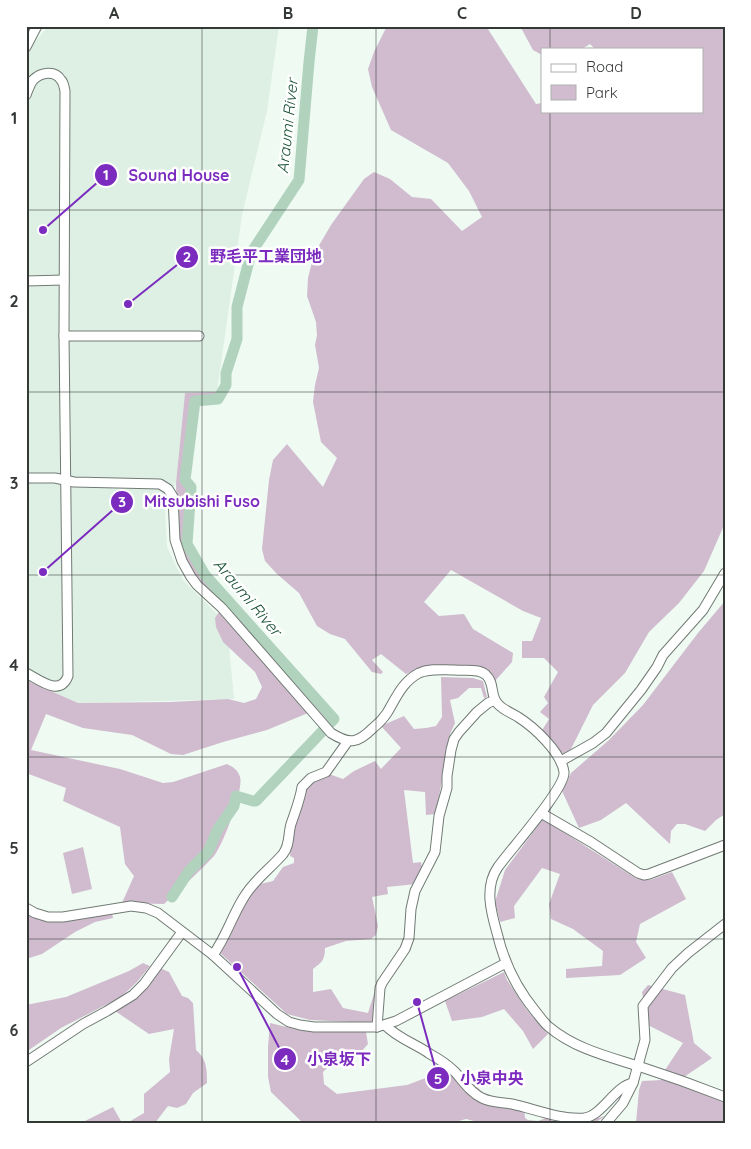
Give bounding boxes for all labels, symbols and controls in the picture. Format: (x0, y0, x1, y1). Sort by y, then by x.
text: A (109, 3, 120, 23)
text: B (283, 3, 293, 23)
text: C (457, 3, 467, 23)
text: D (630, 3, 642, 23)
legend (541, 48, 704, 112)
text: Road (586, 57, 623, 76)
water label: Araumi River (272, 76, 302, 174)
text: Park (586, 83, 618, 102)
text: 1 (11, 108, 17, 128)
callout: Sound House (94, 160, 240, 191)
text: 1 (103, 165, 109, 184)
text: Sound House (128, 165, 230, 185)
callout: 野毛平工業団地 (175, 241, 332, 272)
text: 野毛平工業団地 (210, 246, 322, 266)
text: 2 (183, 247, 191, 266)
text: 2 (9, 291, 19, 311)
text: 3 (10, 473, 18, 493)
callout: Mitsubishi Fuso (110, 486, 270, 517)
text: Mitsubishi Fuso (144, 491, 260, 511)
text: 3 (118, 492, 126, 511)
water label: Araumi River (210, 554, 287, 641)
text: 4 (9, 655, 19, 675)
text: 5 (9, 838, 19, 858)
text: 6 (10, 1020, 19, 1040)
callout: 小泉坂下 (272, 1044, 381, 1075)
text: 小泉坂下 (307, 1049, 371, 1069)
text: 4 (281, 1050, 290, 1069)
callout: 小泉中央 (425, 1063, 534, 1094)
text: 小泉中央 (460, 1068, 524, 1088)
text: 5 (434, 1069, 442, 1088)

